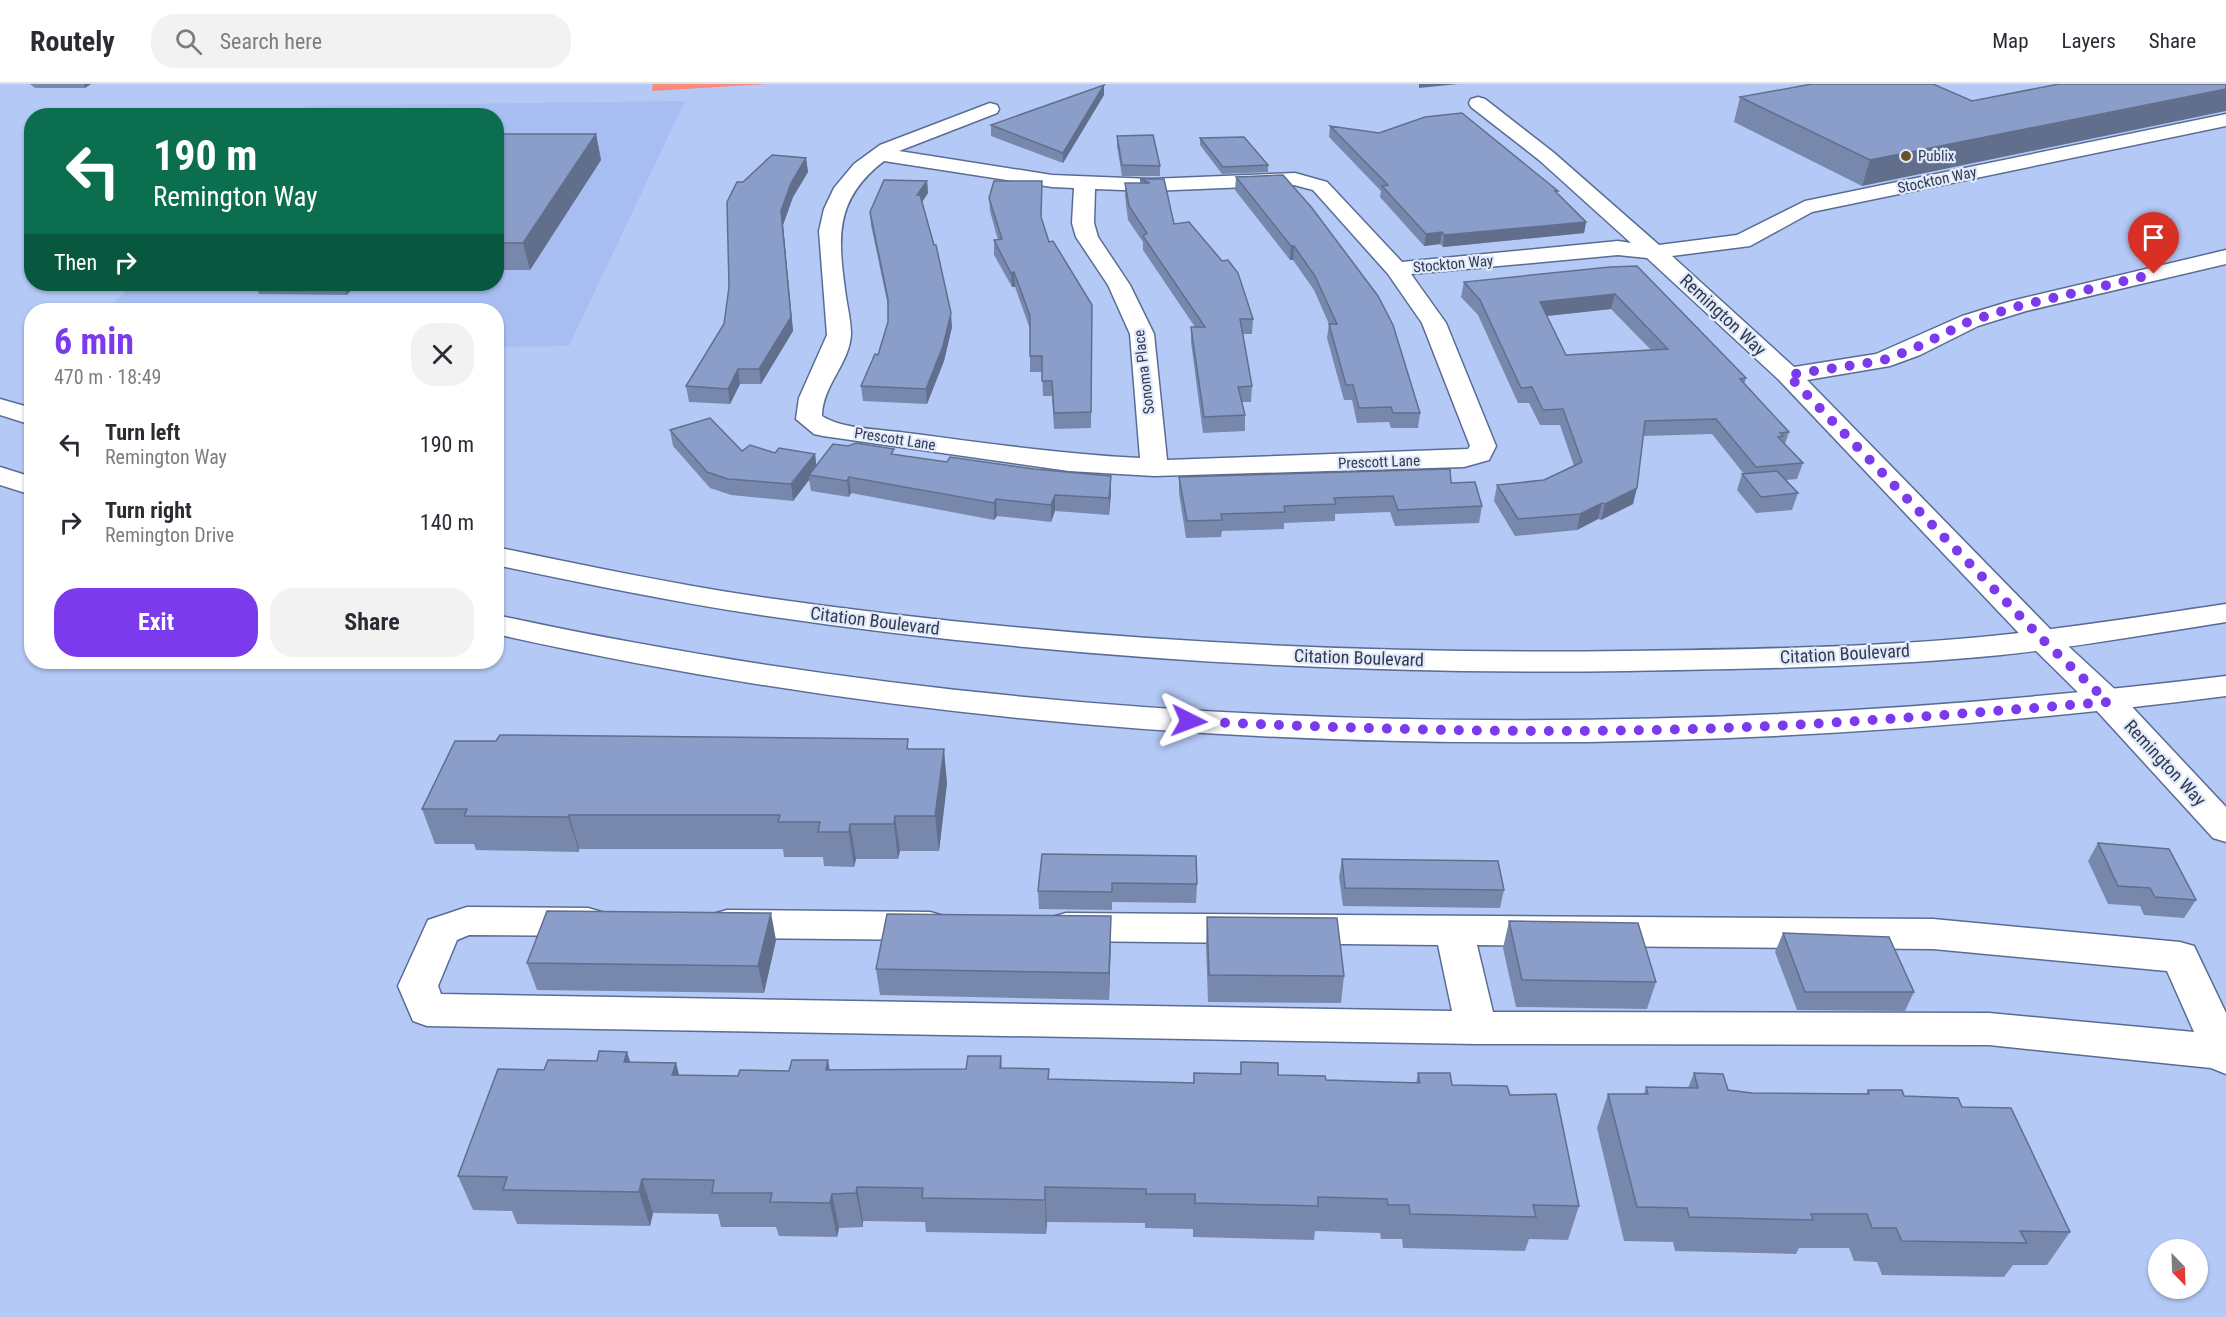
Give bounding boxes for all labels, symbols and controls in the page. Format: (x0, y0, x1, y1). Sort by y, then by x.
search box (151, 14, 571, 68)
text: Routely (30, 25, 115, 58)
icon: search (172, 25, 205, 58)
text: Search here (220, 29, 322, 54)
text: Map (1992, 29, 2029, 53)
text: Layers (2062, 29, 2116, 53)
text: Share (2149, 29, 2196, 53)
text: 190 m (153, 131, 258, 180)
icon: left (54, 132, 132, 210)
place label: Publix (1918, 147, 1955, 165)
marker: Publix (1899, 149, 1913, 163)
street label: Stockton Way (1896, 163, 1978, 197)
text: Remington Way (153, 181, 318, 213)
pin (2128, 212, 2179, 274)
icon: arrive (2137, 221, 2170, 254)
icon: right (109, 246, 142, 279)
text: Then (54, 250, 97, 275)
street label: Stockton Way (1412, 252, 1494, 276)
street label: Remington Way (1676, 270, 1771, 360)
text: 6 min (54, 321, 134, 363)
button: close (411, 323, 474, 386)
street label: Sonoma Place (1130, 329, 1158, 415)
text: 470 m · 18:49 (54, 365, 161, 389)
text: Turn left (105, 420, 180, 445)
street label: Prescott Lane (853, 424, 937, 454)
icon: left (54, 428, 87, 461)
text: 190 m (420, 432, 474, 457)
text: Remington Way (105, 445, 227, 469)
street label: Prescott Lane (1338, 452, 1420, 472)
text: Turn right (105, 498, 192, 523)
icon: right (54, 506, 87, 539)
text: 140 m (420, 510, 474, 535)
text: Remington Drive (105, 523, 234, 547)
button: Exit (54, 588, 258, 657)
button: Share (270, 588, 474, 657)
street label: Citation Boulevard (809, 602, 941, 639)
street label: Citation Boulevard (1779, 640, 1910, 667)
street label: Citation Boulevard (1294, 645, 1424, 670)
position arrow (1157, 689, 1221, 753)
street label: Remington Way (2120, 715, 2211, 810)
north arrow (2148, 1239, 2208, 1299)
map controls (2148, 1239, 2208, 1299)

